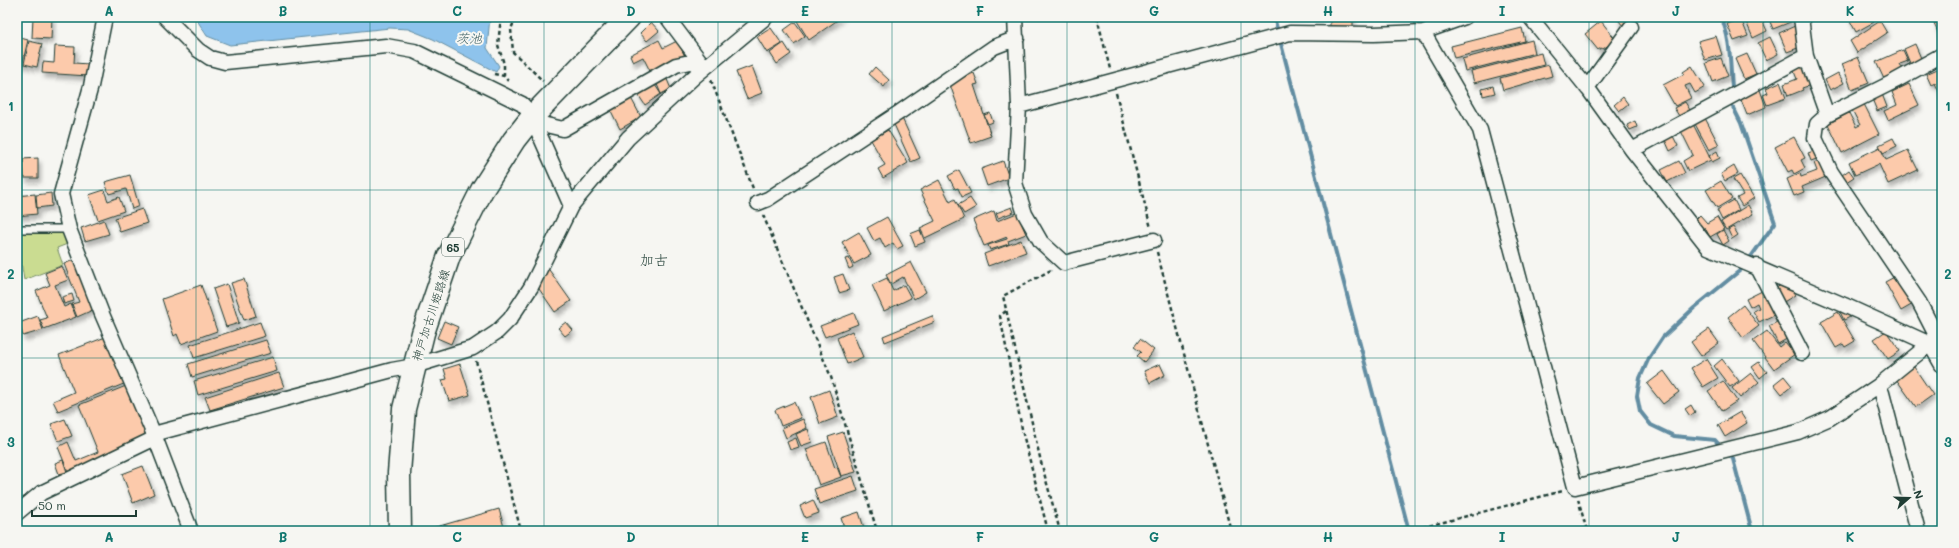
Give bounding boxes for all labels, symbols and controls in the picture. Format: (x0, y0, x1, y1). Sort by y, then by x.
text: A (104, 2, 114, 19)
text: B (279, 2, 288, 19)
text: C (452, 2, 462, 19)
text: D (626, 2, 636, 19)
text: E (801, 2, 809, 19)
text: F (976, 2, 984, 19)
text: G (1149, 2, 1159, 19)
text: H (1323, 2, 1333, 19)
text: I (1499, 2, 1506, 19)
text: J (1672, 2, 1680, 19)
text: K (1846, 2, 1855, 19)
water label: 茨池 (456, 29, 483, 46)
text: 1 (8, 97, 14, 114)
text: 1 (1945, 97, 1951, 114)
road number: 65 (442, 238, 464, 256)
district label: 加古 (640, 250, 668, 269)
text: 2 (7, 265, 15, 282)
text: 2 (1944, 265, 1952, 282)
street label: 神戸加古川姫路線 (408, 267, 452, 363)
text: 3 (7, 433, 15, 450)
text: 3 (1944, 433, 1952, 450)
north arrow (1889, 478, 1929, 518)
text: N (1910, 488, 1927, 501)
scale bar (32, 492, 136, 518)
text: 50 m (38, 497, 66, 513)
text: A (104, 528, 114, 545)
text: B (279, 528, 288, 545)
text: C (452, 528, 462, 545)
text: D (626, 528, 636, 545)
text: E (801, 528, 809, 545)
text: F (976, 528, 984, 545)
text: G (1149, 528, 1159, 545)
text: H (1323, 528, 1333, 545)
text: I (1499, 528, 1506, 545)
text: J (1672, 528, 1680, 545)
text: K (1846, 528, 1855, 545)

